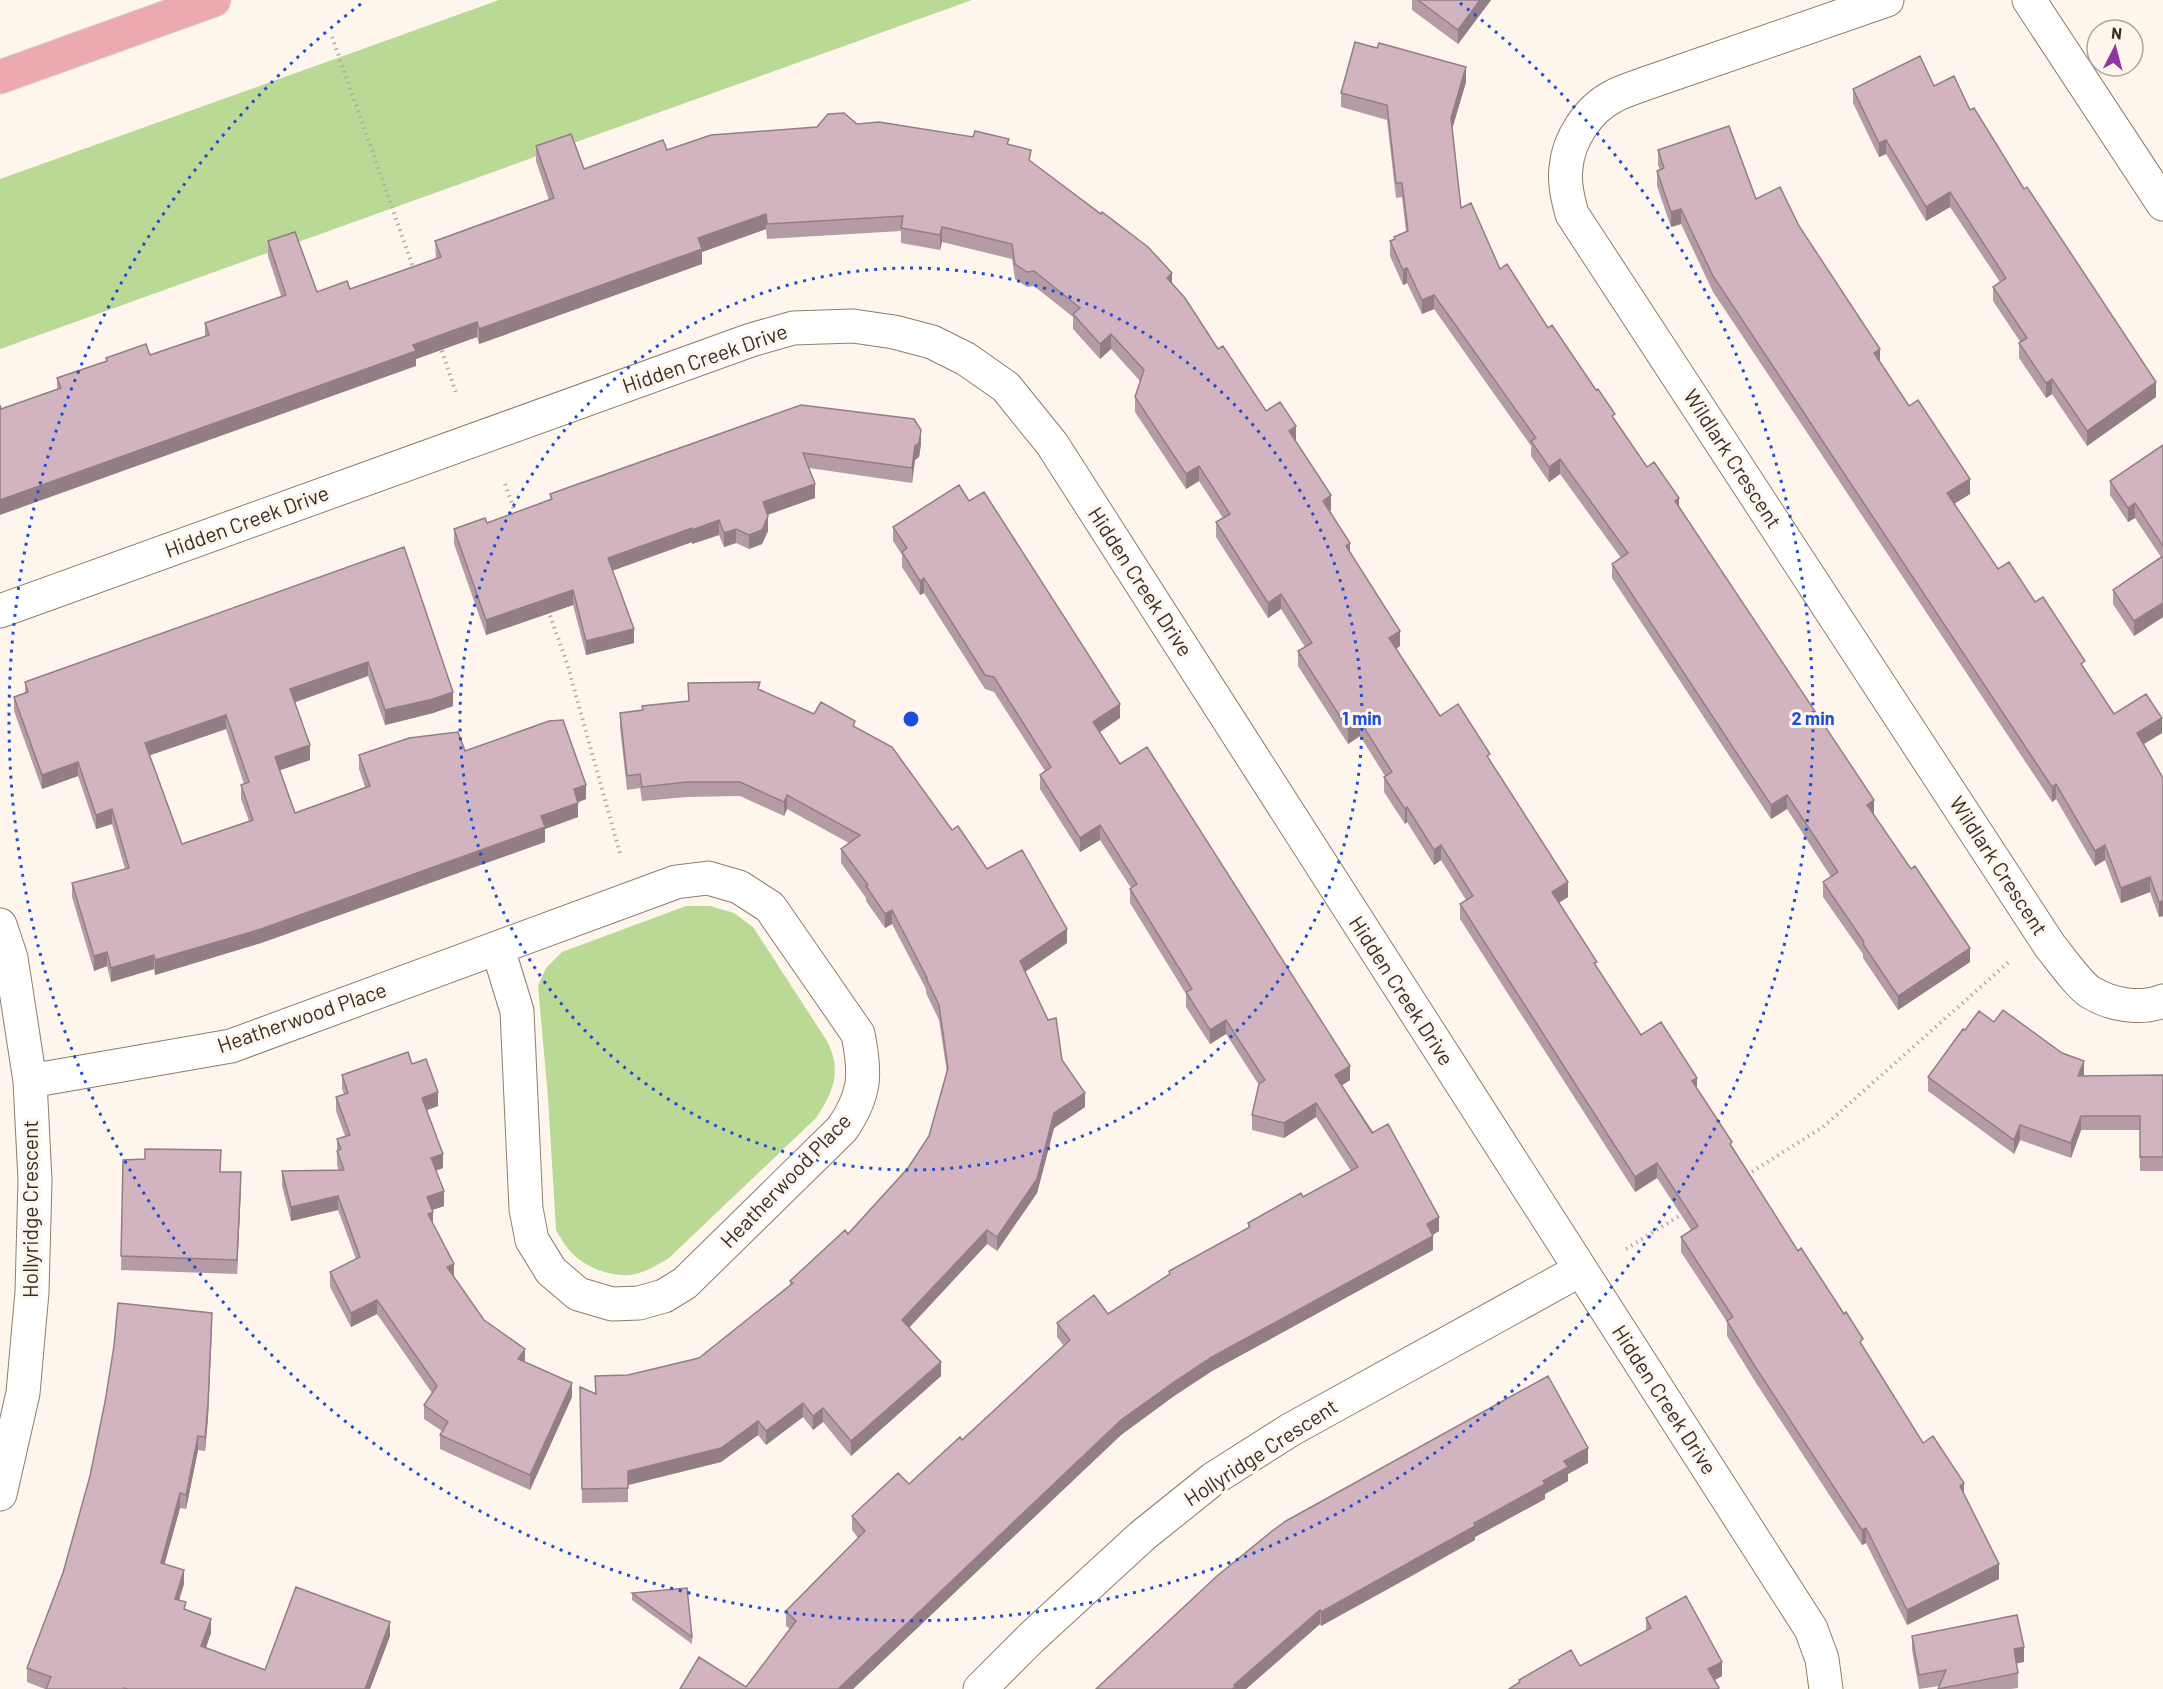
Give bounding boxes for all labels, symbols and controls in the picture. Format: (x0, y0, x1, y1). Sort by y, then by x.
north arrow (2085, 18, 2145, 78)
text: N (2110, 23, 2123, 43)
street label: Hidden Creek Drive (619, 318, 790, 398)
street label: Wildlark Crescent (1679, 384, 1787, 532)
street label: Hidden Creek Drive (161, 479, 332, 562)
street label: Hidden Creek Drive (1084, 502, 1199, 661)
text: 1 min (1342, 707, 1382, 729)
text: 2 min (1791, 707, 1835, 729)
centre of rings (901, 709, 921, 729)
street label: Wildlark Crescent (1945, 791, 2053, 939)
street label: Hidden Creek Drive (1345, 911, 1460, 1070)
street label: Heatherwood Place (214, 976, 389, 1057)
street label: Heatherwood Place (714, 1108, 855, 1252)
street label: Hollyridge Crescent (17, 1120, 42, 1298)
street label: Hidden Creek Drive (1608, 1320, 1723, 1479)
street label: Hollyridge Crescent (1179, 1393, 1342, 1511)

